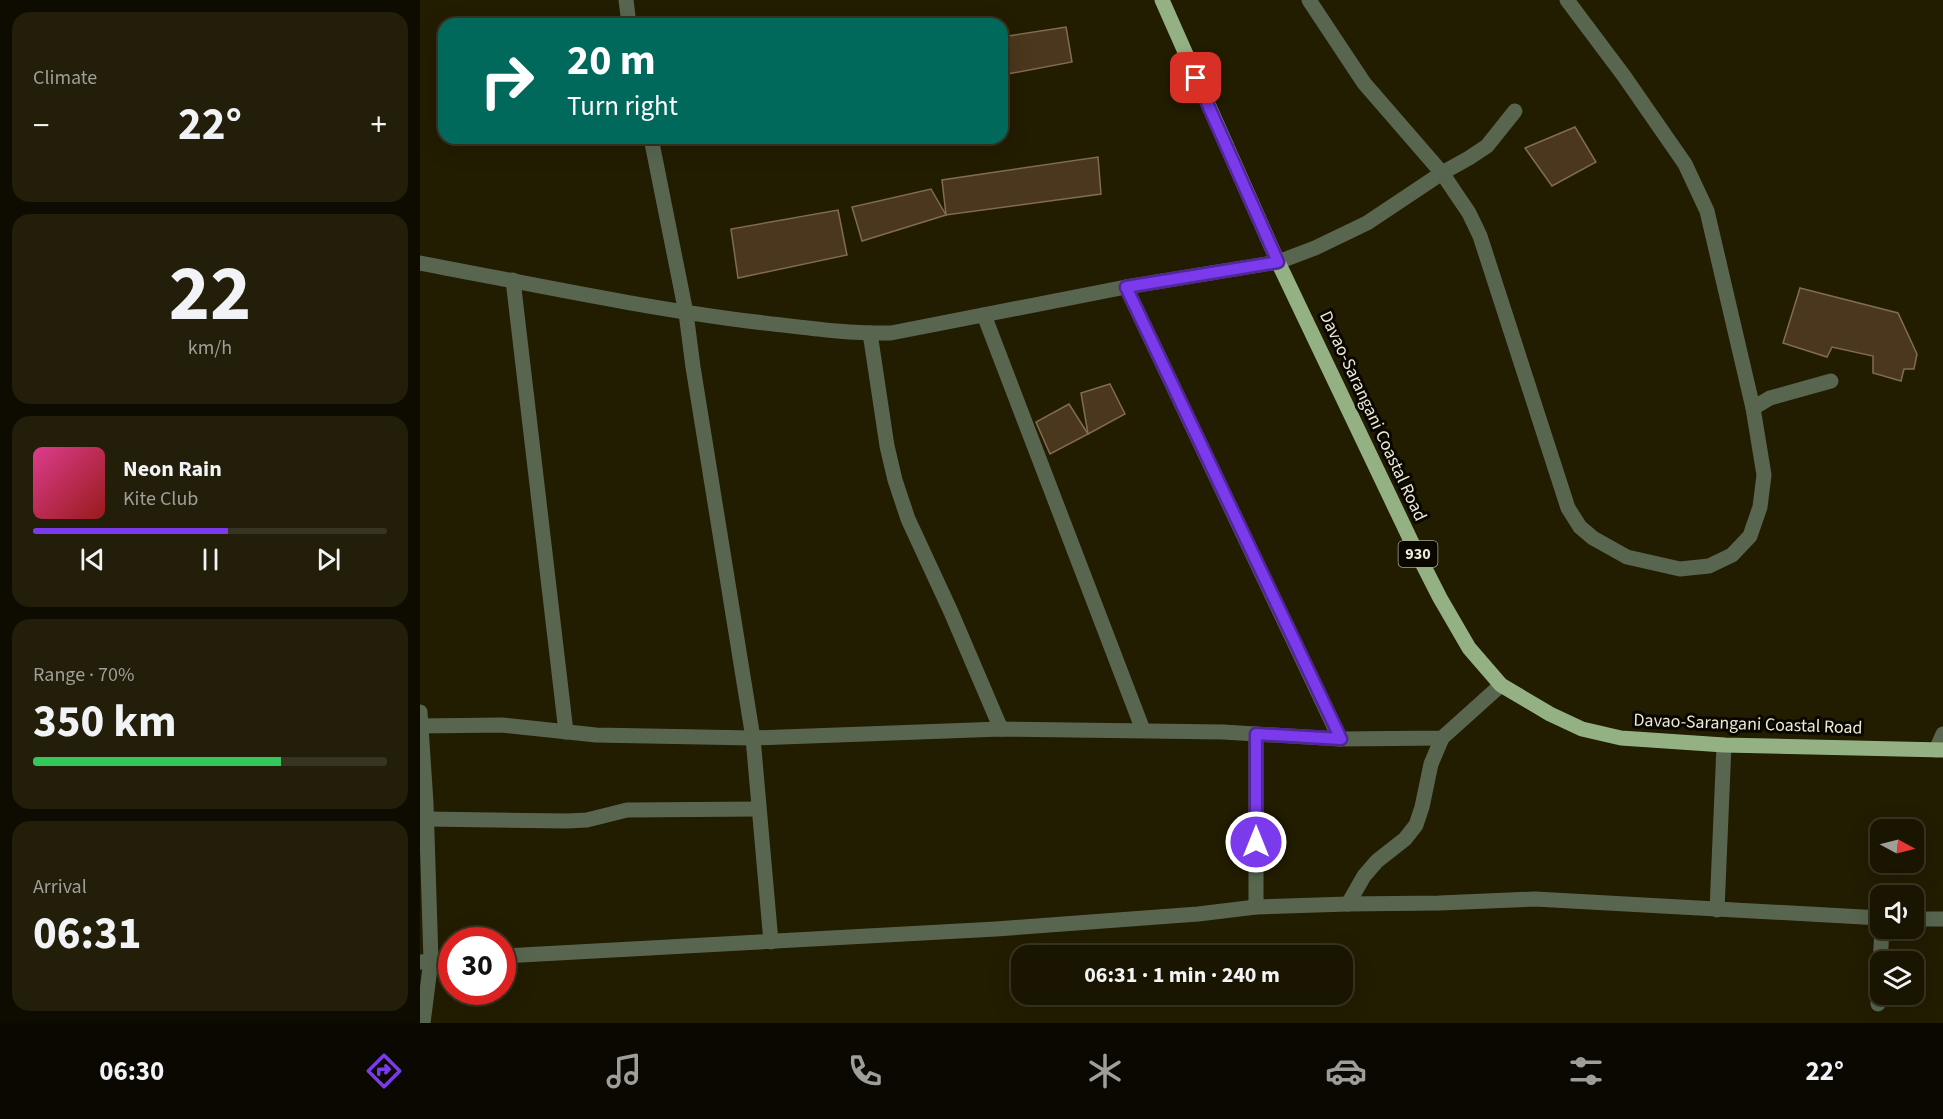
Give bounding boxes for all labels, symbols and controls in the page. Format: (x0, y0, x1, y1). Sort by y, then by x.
text: 20 m (567, 31, 656, 91)
icon: right (468, 42, 546, 120)
pin (1170, 52, 1221, 103)
icon: arrive (1179, 61, 1212, 94)
text: Climate (33, 64, 97, 92)
text: Turn right (567, 87, 678, 126)
text: 22° (178, 93, 242, 157)
text: − (33, 102, 49, 149)
text: + (371, 102, 387, 149)
text: 22 (169, 239, 251, 350)
street label: Davao-Sarangani Coastal Road (1313, 307, 1433, 525)
text: km/h (188, 334, 232, 362)
text: Neon Rain (123, 453, 222, 485)
text: Kite Club (123, 485, 198, 513)
road number: 930 (1398, 541, 1438, 567)
icon: previous (76, 543, 109, 576)
icon: pause (194, 543, 227, 576)
icon: next (312, 543, 345, 576)
text: Range · 70% (33, 661, 134, 689)
text: 350 km (33, 690, 177, 754)
street label: Davao-Sarangani Coastal Road (1633, 708, 1863, 740)
position arrow (1224, 810, 1288, 874)
north arrow (1870, 819, 1924, 873)
map controls (1870, 819, 1924, 1005)
text: Arrival (33, 873, 87, 901)
button: sound (1870, 885, 1924, 939)
text: 06:31 (33, 902, 142, 966)
speed limit sign: 30 (438, 927, 516, 1005)
button: layers (1870, 951, 1924, 1005)
text: 06:31 · 1 min · 240 m (1084, 959, 1280, 991)
icon: directions (363, 1050, 405, 1092)
icon: music (603, 1050, 645, 1092)
icon: phone (844, 1050, 886, 1092)
icon: climate (1084, 1050, 1126, 1092)
icon: car (1325, 1050, 1367, 1092)
icon: filters (1565, 1050, 1607, 1092)
text: 06:30 (99, 1052, 164, 1091)
text: 22° (1805, 1052, 1844, 1091)

